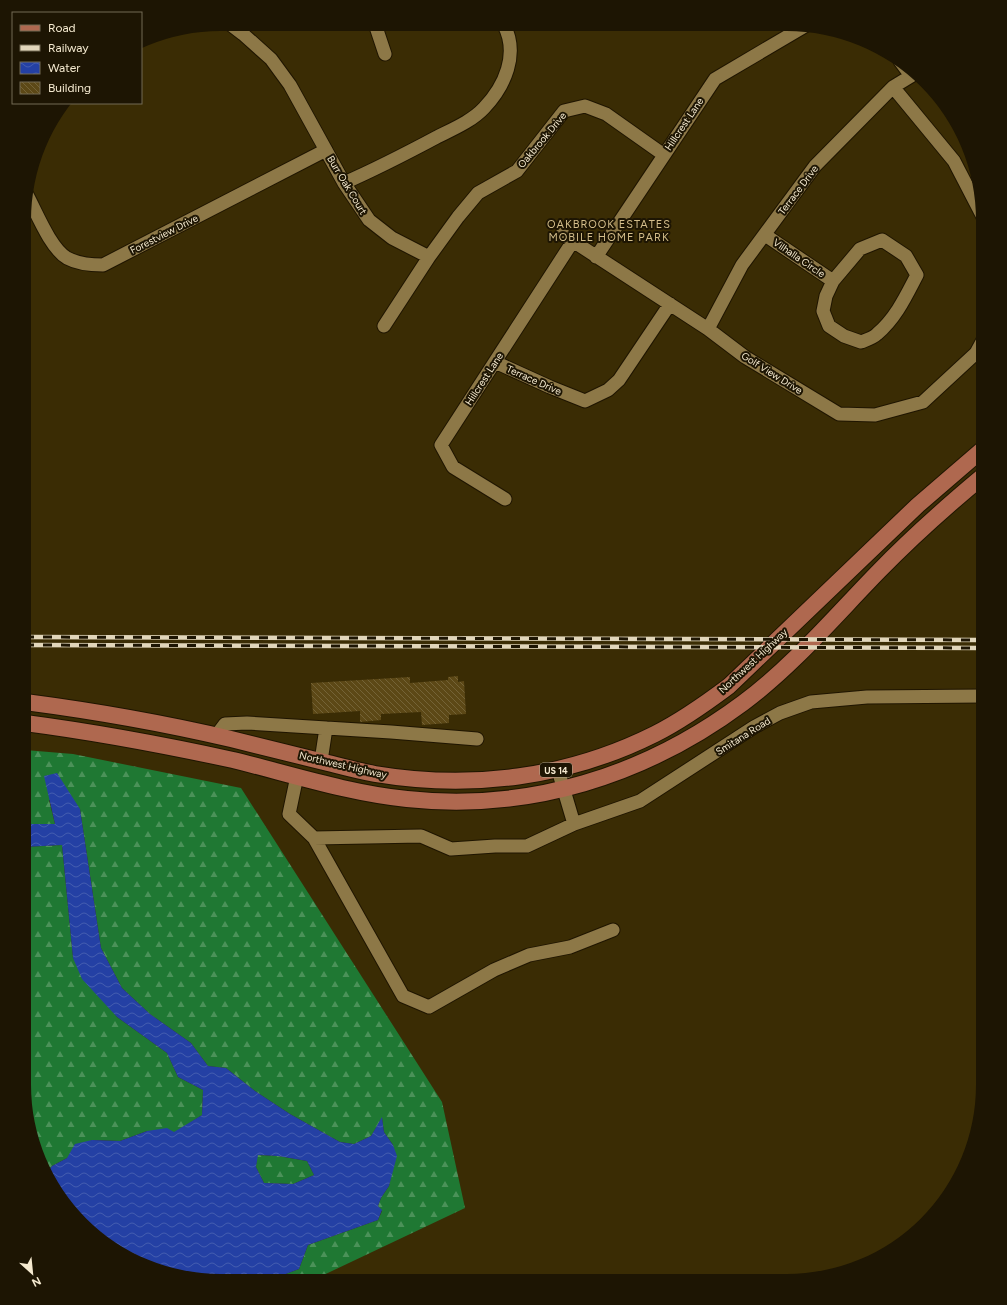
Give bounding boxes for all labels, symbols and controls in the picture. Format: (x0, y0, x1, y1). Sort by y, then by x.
legend (12, 12, 142, 104)
text: Road (48, 21, 76, 35)
text: Railway (48, 41, 89, 55)
text: Water (48, 61, 80, 75)
text: Building (48, 81, 91, 95)
street label: Hillcrest Lane (662, 95, 707, 153)
street label: Oakbrook Drive (515, 109, 569, 171)
street label: Burr Oak Court (324, 153, 370, 217)
street label: Terrace Drive (775, 162, 821, 217)
street label: Forestview Drive (128, 211, 201, 257)
district label: OAKBROOK ESTATES MOBILE HOME PARK (547, 218, 671, 244)
street label: Vilhalla Circle (770, 236, 828, 280)
street label: Golf View Drive (739, 349, 805, 397)
street label: Hillcrest Lane (462, 350, 506, 408)
street label: Terrace Drive (505, 362, 564, 398)
street label: Northwest Highway (716, 625, 791, 696)
street label: Smitana Road (713, 714, 773, 758)
street label: Northwest Highway (298, 749, 389, 782)
road number: US 14 (540, 763, 572, 777)
north arrow (12, 1253, 52, 1293)
text: N (30, 1274, 43, 1289)

